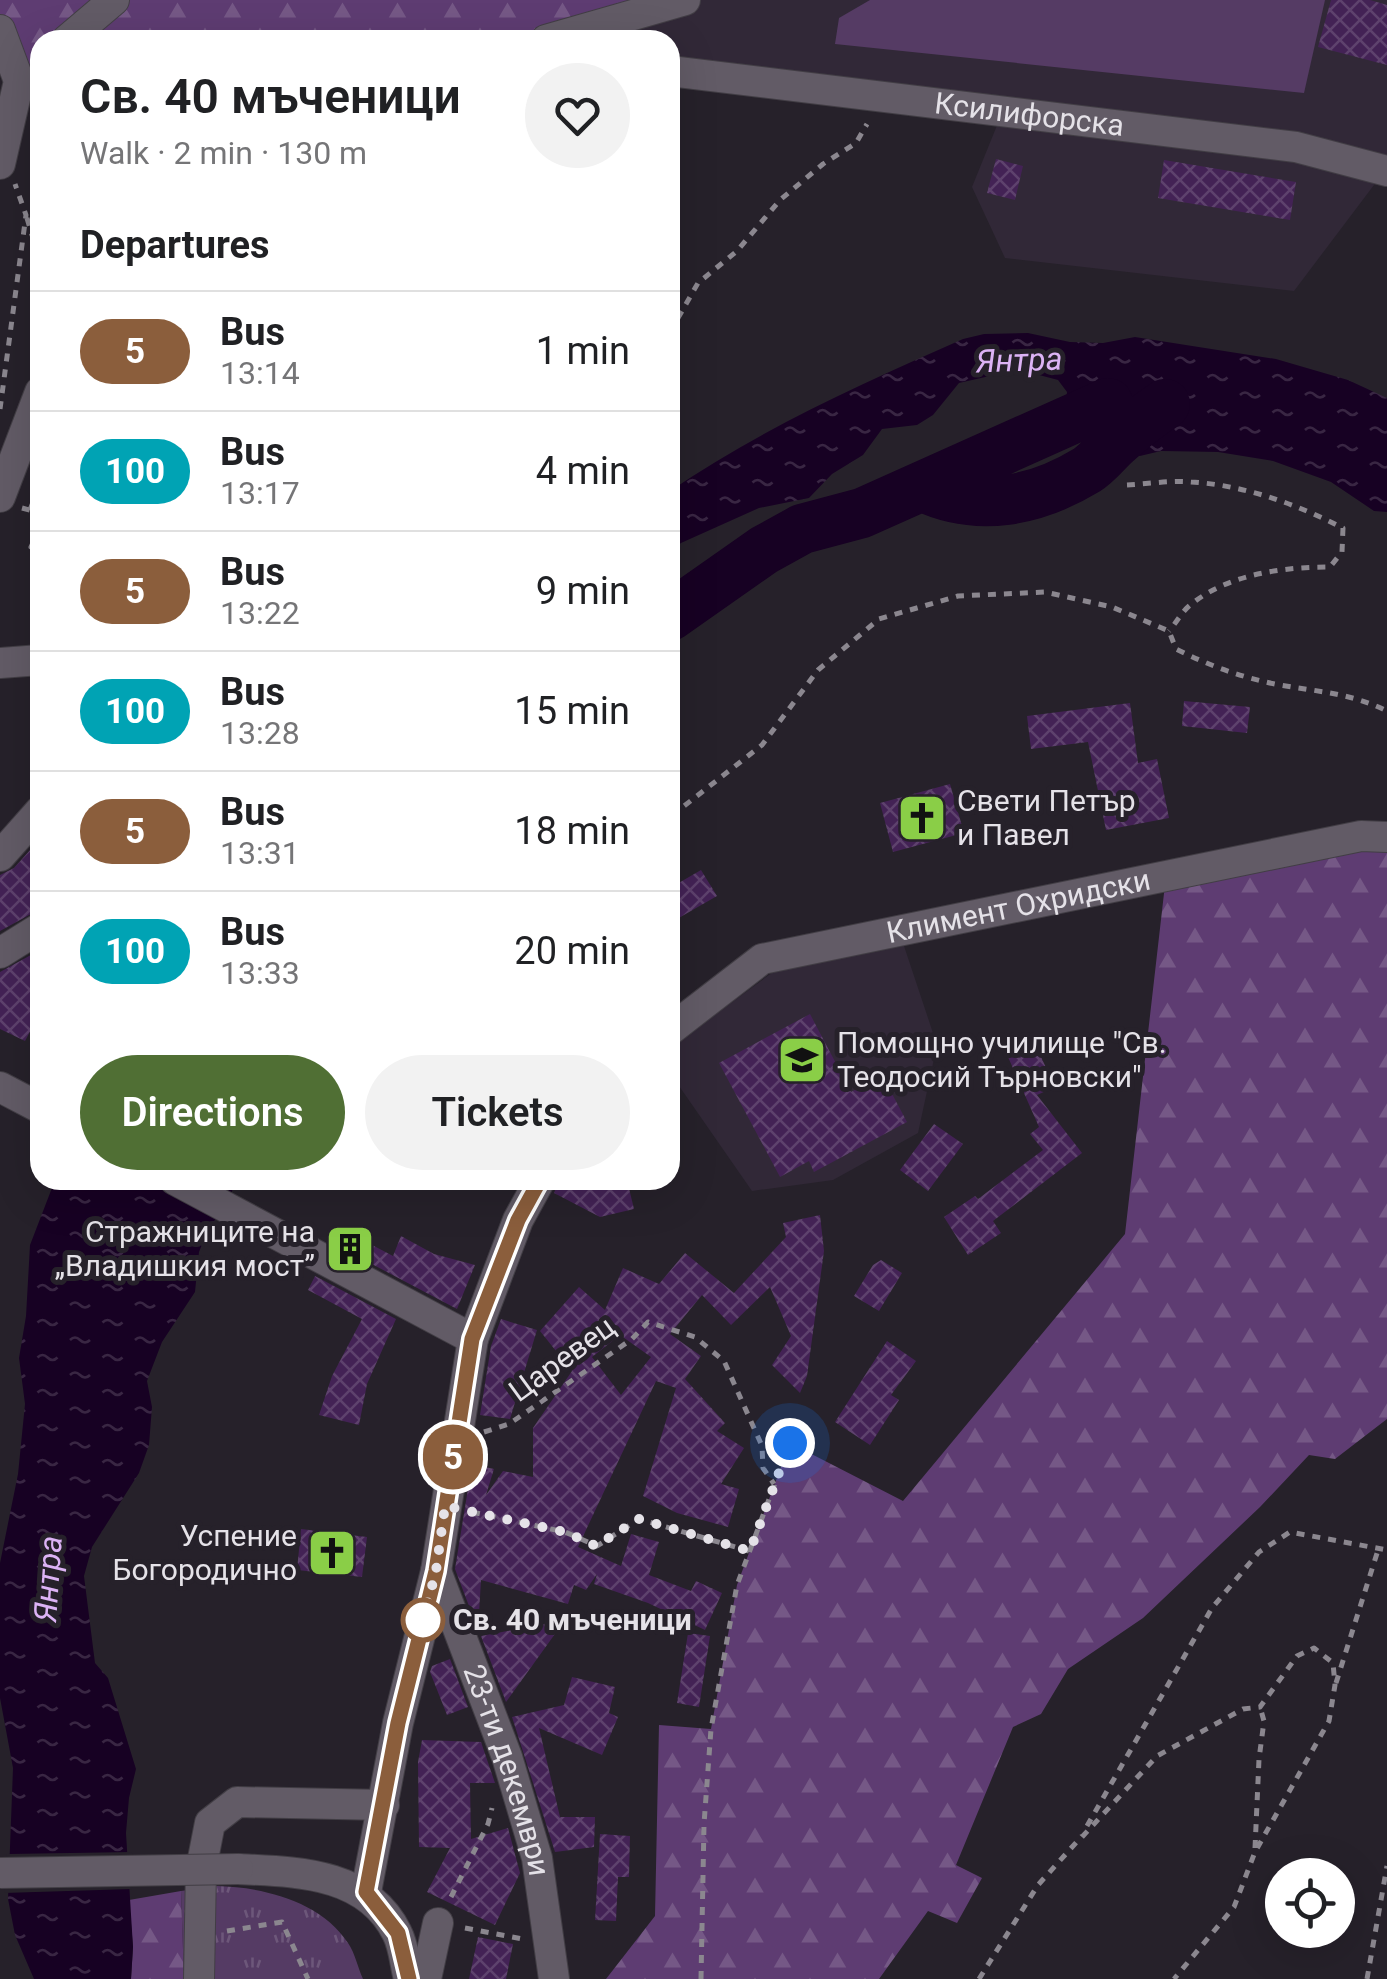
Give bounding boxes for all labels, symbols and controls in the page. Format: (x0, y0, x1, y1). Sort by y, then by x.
button: heart (525, 63, 630, 168)
text: Св. 40 мъченици (80, 68, 461, 125)
street label: Ксилифорска (933, 85, 1126, 143)
text: Walk · 2 min · 130 m (80, 134, 367, 172)
text: Departures (80, 223, 270, 267)
text: Bus (220, 310, 285, 354)
text: 1 min (536, 329, 630, 373)
text: 5 (125, 331, 145, 372)
water label: Янтра (974, 339, 1063, 381)
text: 13:14 (220, 354, 300, 392)
text: Bus (220, 430, 285, 474)
text: 4 min (536, 449, 630, 493)
text: 100 (105, 451, 165, 492)
text: 13:17 (220, 474, 300, 512)
text: Bus (220, 550, 285, 594)
text: 9 min (536, 569, 630, 613)
text: 5 (125, 571, 145, 612)
text: 13:22 (220, 594, 300, 632)
text: Bus (220, 670, 285, 714)
text: 15 min (514, 689, 630, 733)
text: 100 (105, 691, 165, 732)
text: 13:28 (220, 714, 300, 752)
place label: Свети Петър и Павел (957, 783, 1136, 852)
text: Bus (220, 790, 285, 834)
church icon: Свети Петър и Павел (896, 792, 948, 844)
text: 18 min (514, 809, 630, 853)
text: 5 (125, 811, 145, 852)
text: 13:31 (220, 834, 300, 872)
street label: Климент Охридски (883, 862, 1153, 950)
text: Bus (220, 910, 285, 954)
text: 20 min (514, 929, 630, 973)
text: 100 (105, 931, 165, 972)
text: 13:33 (220, 954, 300, 992)
place label: Помощно училище "Св. Теодосий Търновски" (837, 1025, 1167, 1094)
school or university icon: Помощно училище "Св. Теодосий Търновски" (776, 1034, 828, 1086)
button: Directions (80, 1055, 345, 1170)
button: Tickets (365, 1055, 630, 1170)
place label: Стражниците на „Владишкия мост” (55, 1214, 315, 1283)
building icon: Стражниците на „Владишкия мост” (324, 1223, 376, 1275)
street label: Царевец (502, 1309, 621, 1409)
your location (765, 1418, 815, 1468)
line badge: 5 (420, 1424, 486, 1490)
text: 5 (443, 1437, 463, 1478)
place label: Успение Богородично (113, 1518, 297, 1587)
church icon: Успение Богородично (306, 1527, 358, 1579)
water label: Янтра (26, 1534, 70, 1625)
marker: Св. 40 мъченици (402, 1599, 444, 1641)
place label: Св. 40 мъченици (453, 1602, 692, 1637)
street label: 23-ти декември (456, 1659, 557, 1878)
map controls (1265, 1858, 1355, 1948)
button: locate (1265, 1858, 1355, 1948)

